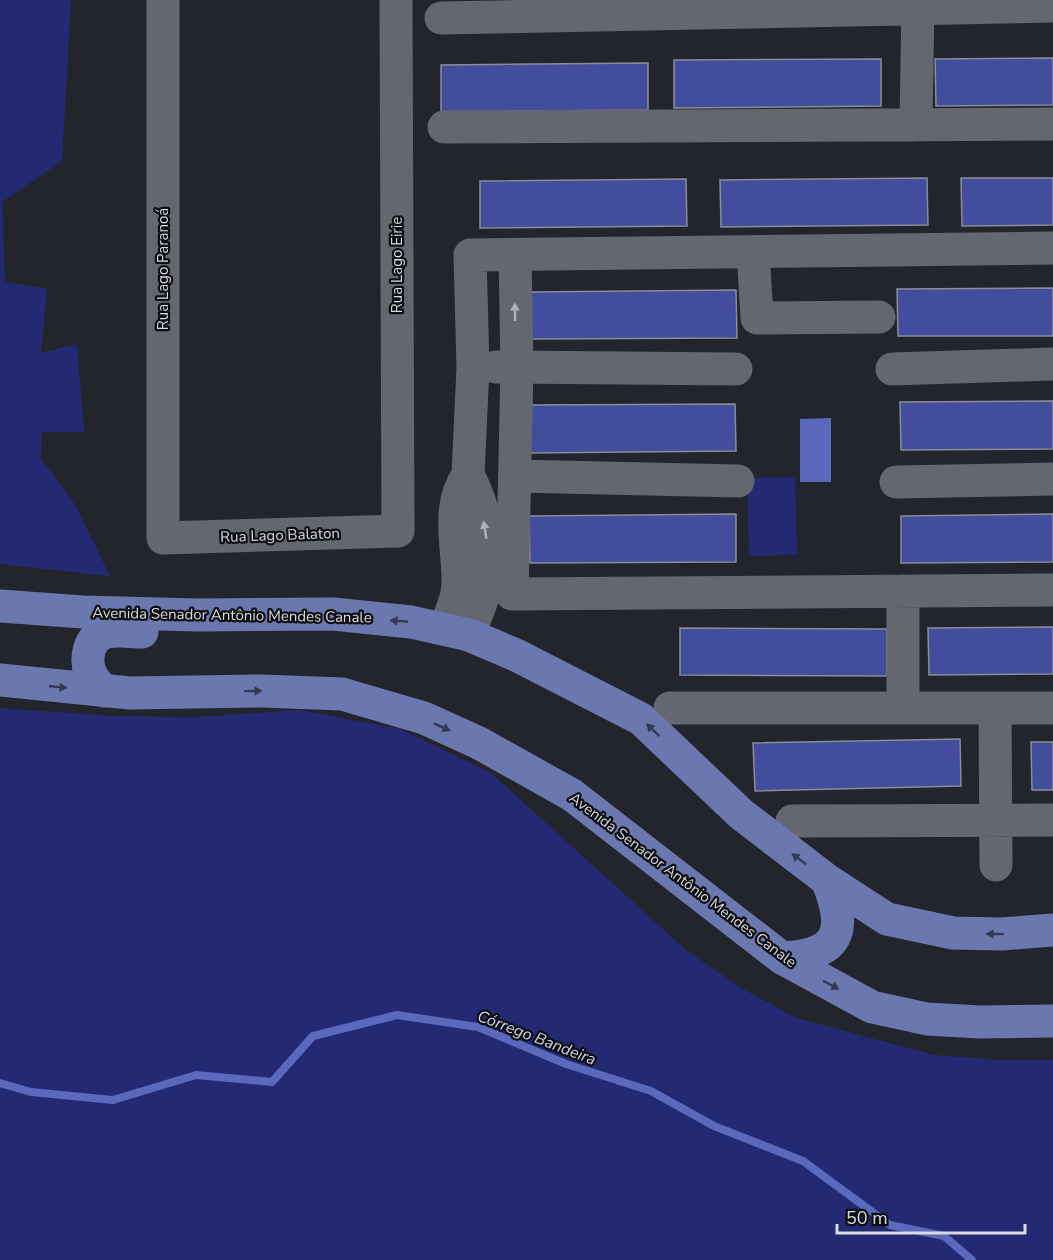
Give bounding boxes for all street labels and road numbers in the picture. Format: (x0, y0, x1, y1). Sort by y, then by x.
street label: Rua Lago Paranoá (153, 208, 173, 330)
street label: Rua Lago Eirie (387, 217, 407, 313)
street label: Rua Lago Balaton (220, 523, 340, 547)
street label: Avenida Senador Antônio Mendes Canale (92, 603, 372, 627)
street label: Avenida Senador Antônio Mendes Canale (565, 788, 801, 972)

